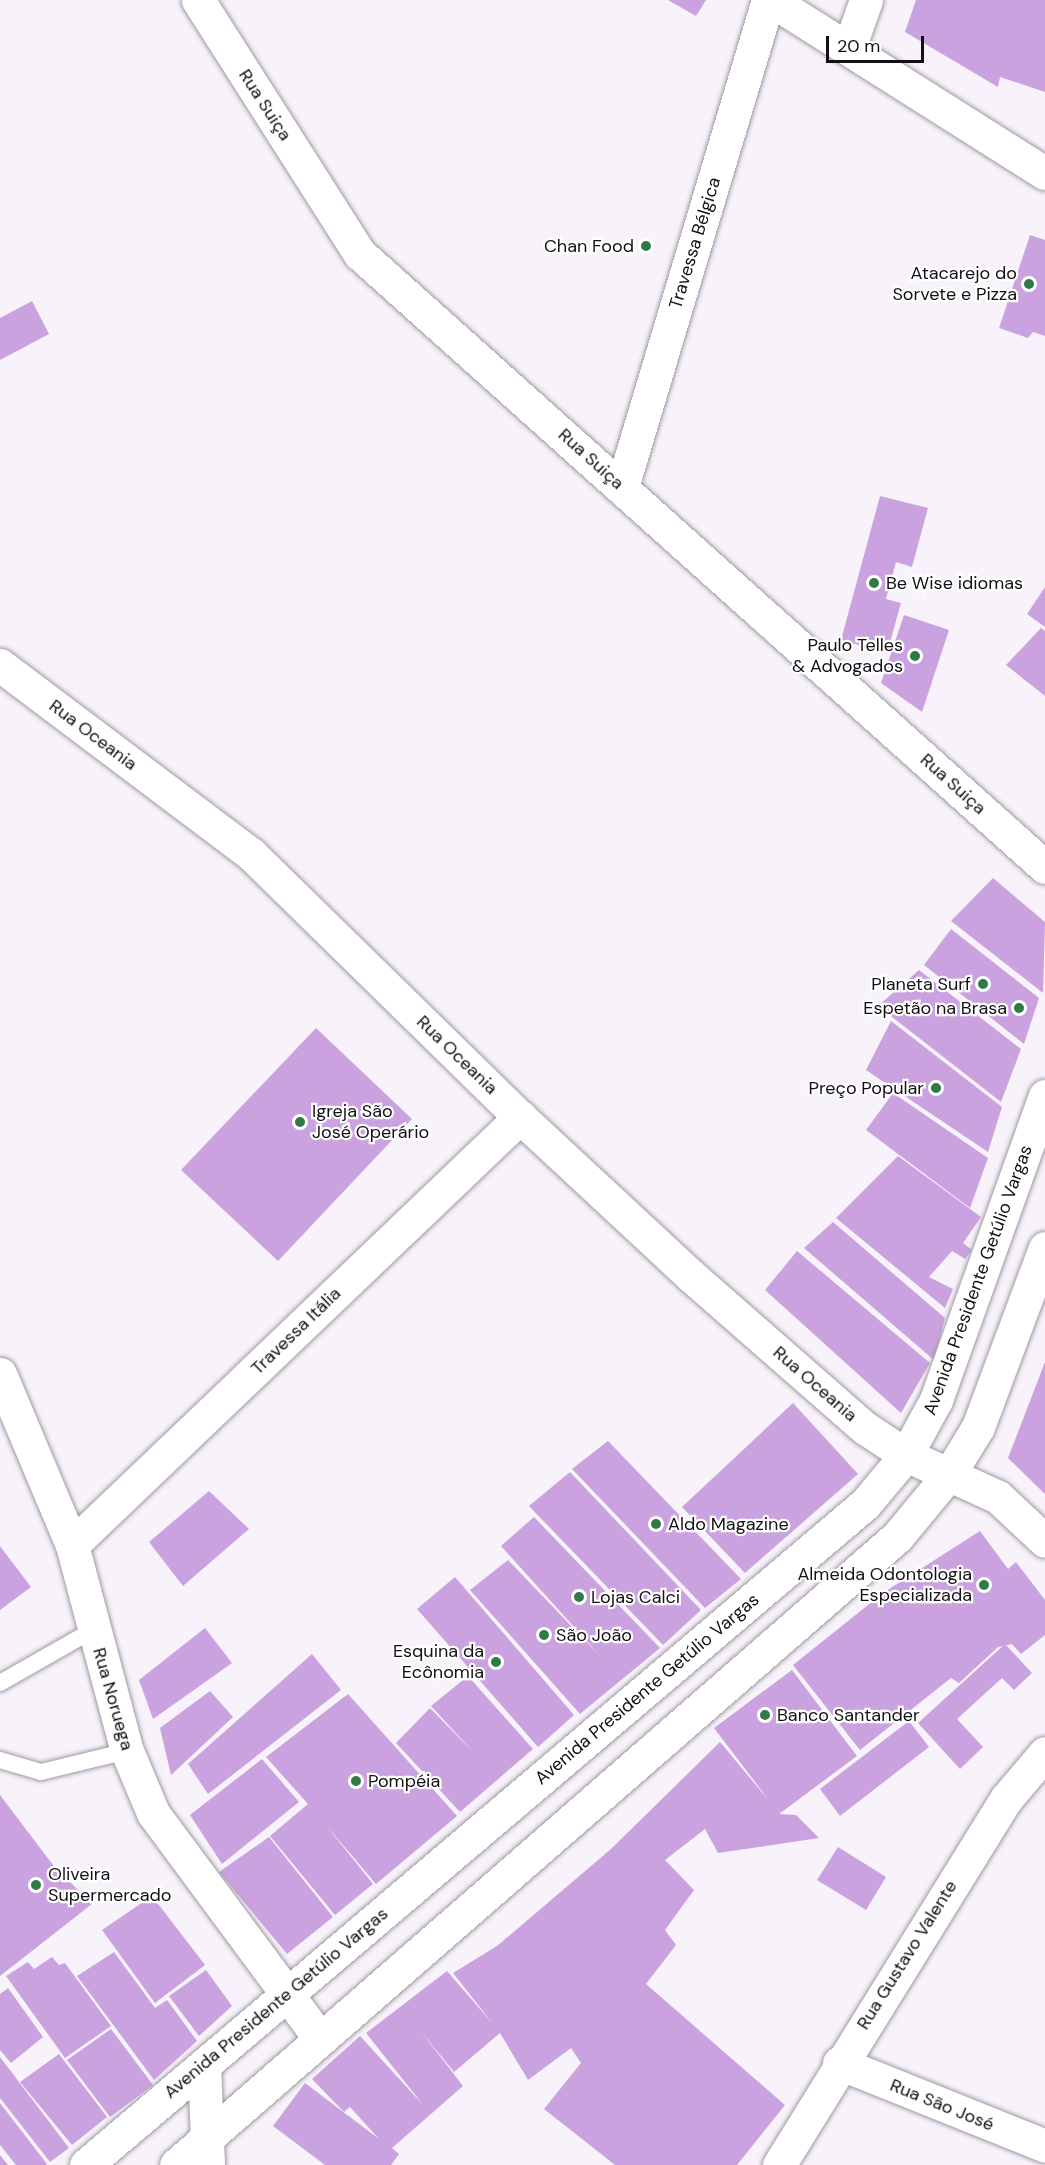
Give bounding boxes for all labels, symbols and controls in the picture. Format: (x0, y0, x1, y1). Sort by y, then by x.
scale bar (829, 24, 926, 62)
text: 20 m (837, 34, 880, 58)
street label: Rua Suiça (234, 65, 296, 145)
street label: Travessa Bélgica (665, 175, 725, 311)
place label: Chan Food (544, 235, 634, 257)
marker: Chan Food (639, 239, 653, 253)
place label: Atacarejo do Sorvete e Pizza (892, 263, 1017, 306)
marker: Atacarejo do Sorvete e Pizza (1022, 277, 1036, 291)
street label: Rua Suiça (554, 424, 628, 494)
place label: Be Wise idiomas (886, 572, 1023, 594)
marker: Be Wise idiomas (867, 576, 881, 590)
place label: Paulo Telles & Advogados (792, 635, 903, 678)
marker: Paulo Telles & Advogados (908, 649, 922, 663)
street label: Rua Oceania (45, 695, 141, 775)
street label: Rua Suiça (916, 749, 990, 819)
place label: Planeta Surf (871, 973, 971, 995)
marker: Planeta Surf (976, 977, 990, 991)
place label: Espetão na Brasa (863, 997, 1007, 1019)
marker: Espetão na Brasa (1012, 1001, 1026, 1015)
street label: Rua Oceania (412, 1011, 502, 1099)
place label: Preço Popular (809, 1077, 924, 1099)
marker: Preço Popular (929, 1081, 943, 1095)
place label: Igreja São José Operário (312, 1101, 429, 1144)
marker: Igreja São José Operário (293, 1115, 307, 1129)
street label: Avenida Presidente Getúlio Vargas (919, 1142, 1037, 1418)
street label: Travessa Itália (247, 1283, 345, 1379)
street label: Rua Oceania (769, 1342, 861, 1426)
place label: Aldo Magazine (668, 1513, 789, 1535)
marker: Aldo Magazine (649, 1517, 663, 1531)
place label: Almeida Odontologia Especializada (797, 1564, 972, 1606)
marker: Almeida Odontologia Especializada (977, 1578, 991, 1592)
place label: Lojas Calci (591, 1586, 680, 1608)
street label: Avenida Presidente Getúlio Vargas (531, 1589, 763, 1789)
marker: Lojas Calci (572, 1590, 586, 1604)
place label: São João (556, 1624, 632, 1646)
marker: São João (537, 1628, 551, 1642)
place label: Esquina da Ecônomia (393, 1641, 484, 1684)
street label: Rua Noruega (88, 1645, 138, 1753)
marker: Esquina da Ecônomia (489, 1655, 503, 1669)
place label: Banco Santander (777, 1704, 920, 1726)
marker: Banco Santander (758, 1708, 772, 1722)
place label: Pompéia (368, 1770, 440, 1792)
marker: Pompéia (349, 1774, 363, 1788)
place label: Oliveira Supermercado (48, 1864, 172, 1906)
street label: Rua Gustavo Valente (852, 1877, 962, 2033)
marker: Oliveira Supermercado (29, 1878, 43, 1892)
street label: Avenida Presidente Getúlio Vargas (160, 1903, 392, 2103)
street label: Rua São José (887, 2074, 997, 2136)

